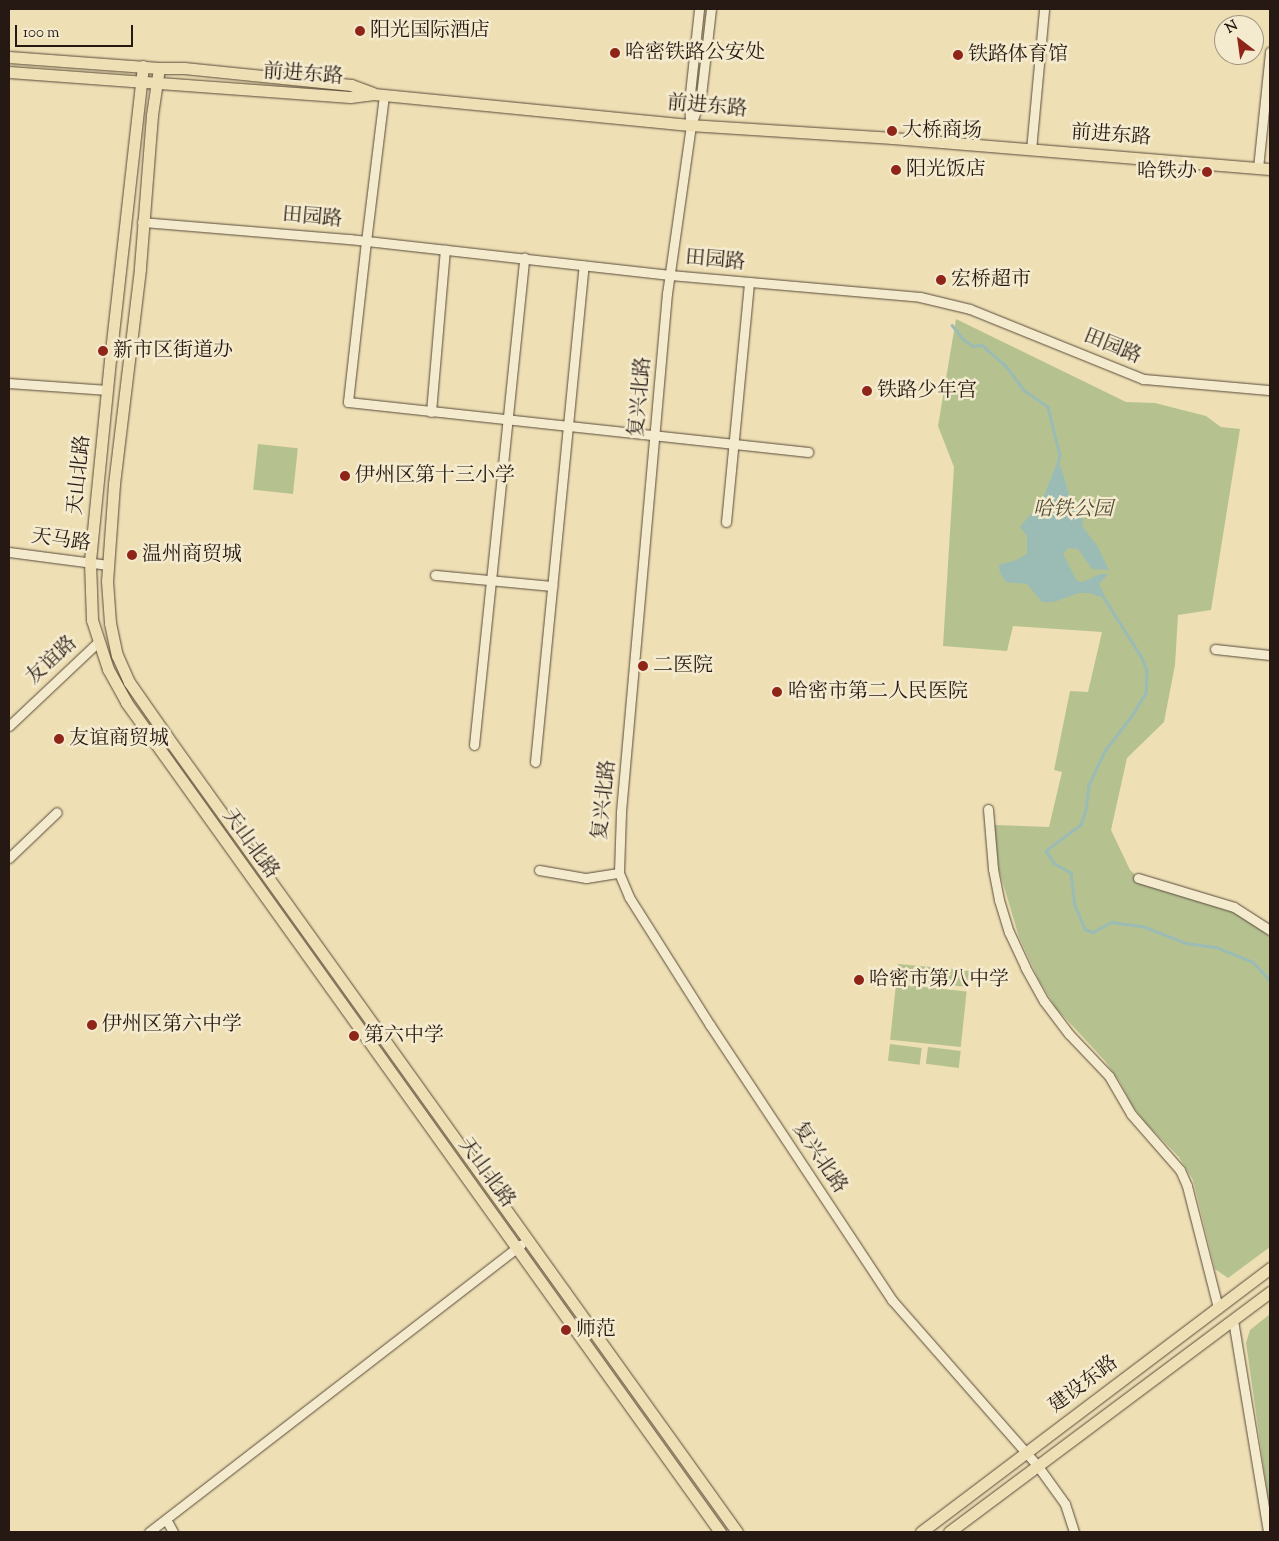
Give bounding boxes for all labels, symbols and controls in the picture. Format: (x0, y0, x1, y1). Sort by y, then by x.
scale bar (18, 15, 135, 47)
north arrow (1214, 15, 1264, 65)
text: N (1222, 16, 1242, 39)
place label: 阳光国际酒店 (370, 19, 490, 43)
text: 100 m (23, 23, 59, 44)
marker: 阳光国际酒店 (354, 25, 366, 37)
place label: 哈密铁路公安处 (625, 41, 765, 65)
place label: 铁路体育馆 (968, 43, 1068, 67)
marker: 哈密铁路公安处 (609, 47, 621, 59)
marker: 铁路体育馆 (952, 49, 964, 61)
street label: 前进东路 (262, 60, 344, 90)
street label: 前进东路 (666, 92, 748, 122)
place label: 大桥商场 (902, 119, 982, 143)
street label: 前进东路 (1070, 121, 1152, 151)
marker: 大桥商场 (886, 125, 898, 137)
place label: 阳光饭店 (906, 158, 986, 182)
place label: 哈铁办 (1137, 160, 1197, 184)
marker: 阳光饭店 (890, 164, 902, 176)
marker: 哈铁办 (1201, 166, 1213, 178)
street label: 田园路 (281, 203, 343, 233)
street label: 田园路 (684, 246, 746, 276)
place label: 宏桥超市 (951, 268, 1031, 292)
marker: 宏桥超市 (935, 274, 947, 286)
street label: 田园路 (1080, 325, 1144, 369)
place label: 新市区街道办 (113, 339, 233, 363)
marker: 新市区街道办 (97, 345, 109, 357)
street label: 复兴北路 (626, 356, 656, 438)
place label: 铁路少年宫 (877, 379, 977, 403)
marker: 铁路少年宫 (861, 385, 873, 397)
street label: 天山北路 (64, 434, 96, 516)
place label: 伊州区第十三小学 (355, 464, 515, 488)
marker: 伊州区第十三小学 (339, 470, 351, 482)
park label: 哈铁公园 (1033, 498, 1113, 522)
street label: 天马路 (30, 525, 92, 557)
place label: 温州商贸城 (142, 543, 242, 567)
marker: 温州商贸城 (126, 549, 138, 561)
street label: 友谊路 (22, 632, 82, 690)
place label: 二医院 (653, 654, 713, 678)
marker: 二医院 (637, 660, 649, 672)
place label: 哈密市第二人民医院 (788, 680, 968, 704)
marker: 哈密市第二人民医院 (770, 685, 784, 699)
place label: 友谊商贸城 (69, 727, 169, 751)
marker: 友谊商贸城 (53, 733, 65, 745)
street label: 复兴北路 (589, 759, 621, 841)
street label: 天山北路 (217, 805, 283, 883)
place label: 哈密市第八中学 (869, 968, 1009, 992)
marker: 哈密市第八中学 (853, 974, 865, 986)
place label: 伊州区第六中学 (102, 1013, 242, 1037)
marker: 伊州区第六中学 (86, 1019, 98, 1031)
place label: 第六中学 (364, 1024, 444, 1048)
marker: 第六中学 (348, 1030, 360, 1042)
street label: 复兴北路 (787, 1118, 851, 1198)
street label: 天山北路 (453, 1134, 519, 1212)
place label: 师范 (576, 1318, 616, 1342)
marker: 师范 (560, 1324, 572, 1336)
street label: 建设东路 (1045, 1351, 1123, 1419)

